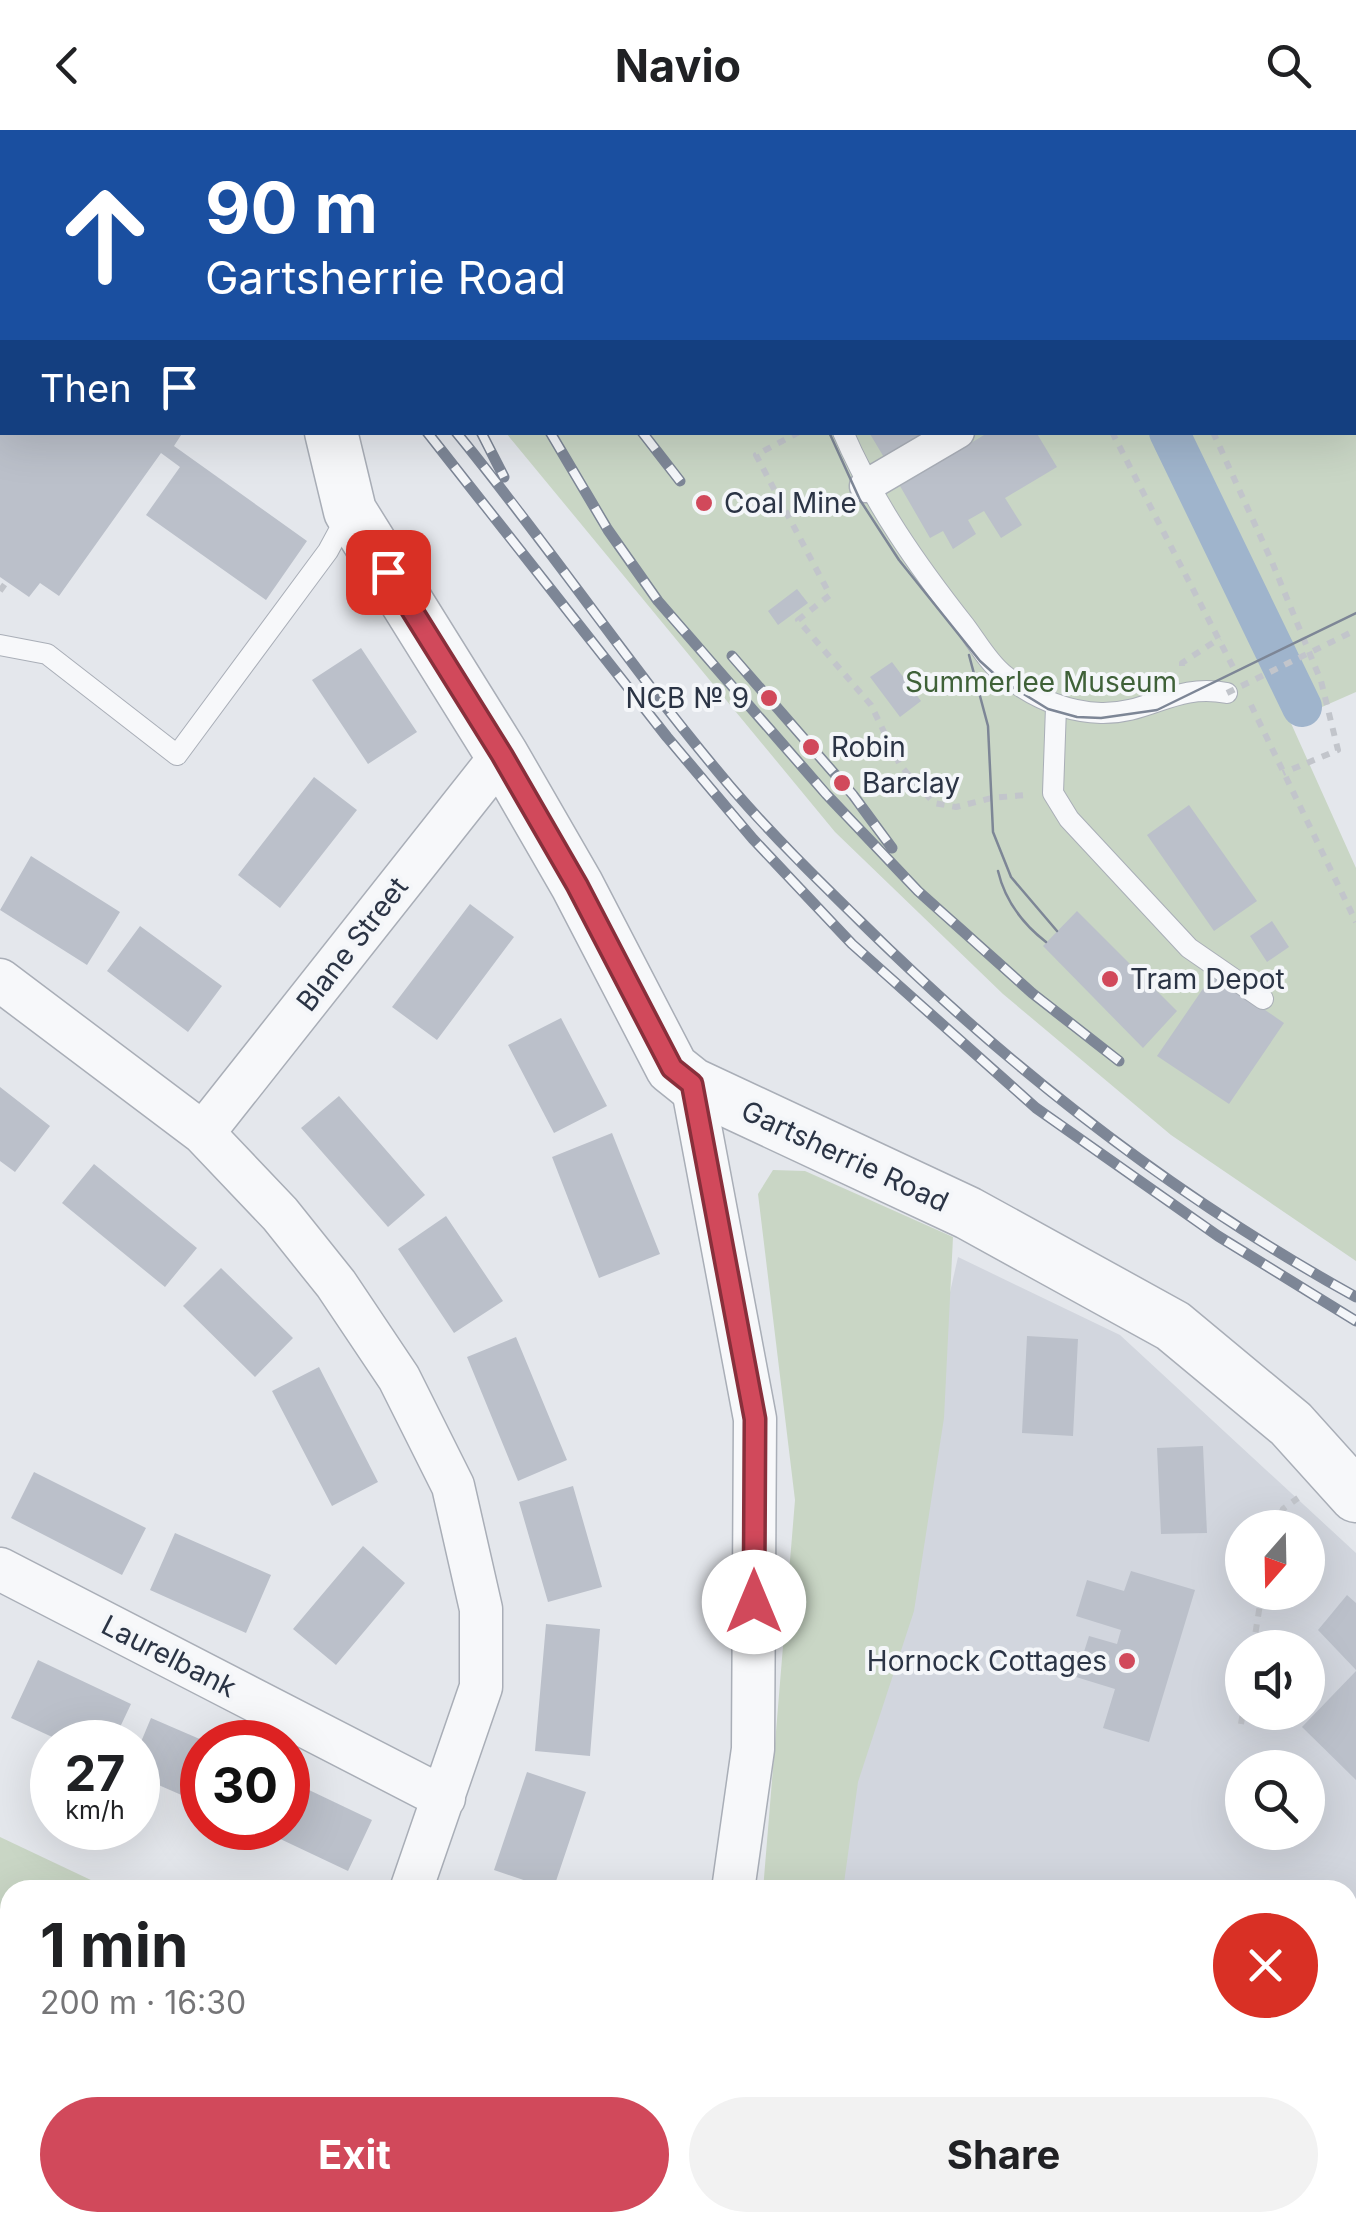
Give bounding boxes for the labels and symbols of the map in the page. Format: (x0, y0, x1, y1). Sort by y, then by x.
place label: Coal Mine (724, 486, 857, 520)
marker: Coal Mine (693, 492, 715, 514)
pin (346, 530, 431, 615)
park label: Summerlee Museum (905, 665, 1177, 699)
place label: NCB № 9 (625, 681, 749, 715)
marker: NCB № 9 (758, 687, 780, 709)
place label: Robin (831, 730, 906, 764)
marker: Robin (800, 736, 822, 758)
place label: Barclay (862, 766, 960, 800)
marker: Barclay (831, 772, 853, 794)
street label: Blane Street (289, 870, 415, 1018)
place label: Tram Depot (1130, 962, 1285, 996)
marker: Tram Depot (1099, 968, 1121, 990)
street label: Gartsherrie Road (736, 1093, 954, 1219)
north arrow (1225, 1510, 1325, 1610)
position arrow (702, 1550, 806, 1654)
street label: Laurelbank (96, 1608, 242, 1704)
place label: Hornock Cottages (867, 1644, 1107, 1678)
marker: Hornock Cottages (1116, 1650, 1138, 1672)
speed limit sign: 30 (180, 1720, 310, 1850)

